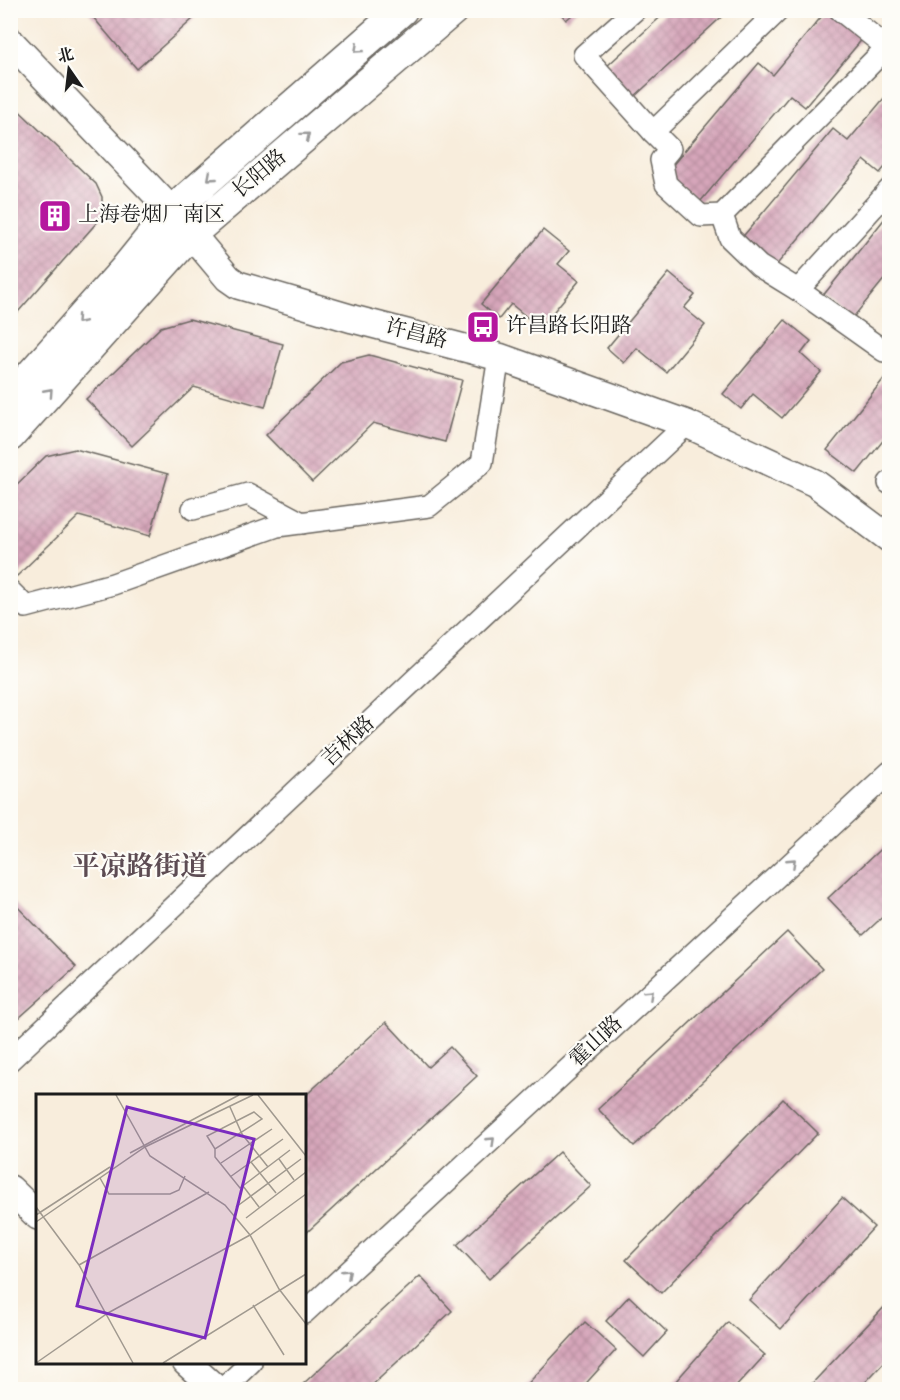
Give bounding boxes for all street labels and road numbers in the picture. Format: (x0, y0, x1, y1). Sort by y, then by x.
street label: 长阳路 (226, 143, 294, 207)
street label: 许昌路 (382, 313, 450, 357)
street label: 吉林路 (316, 710, 382, 774)
street label: 霍山路 (564, 1010, 630, 1074)

